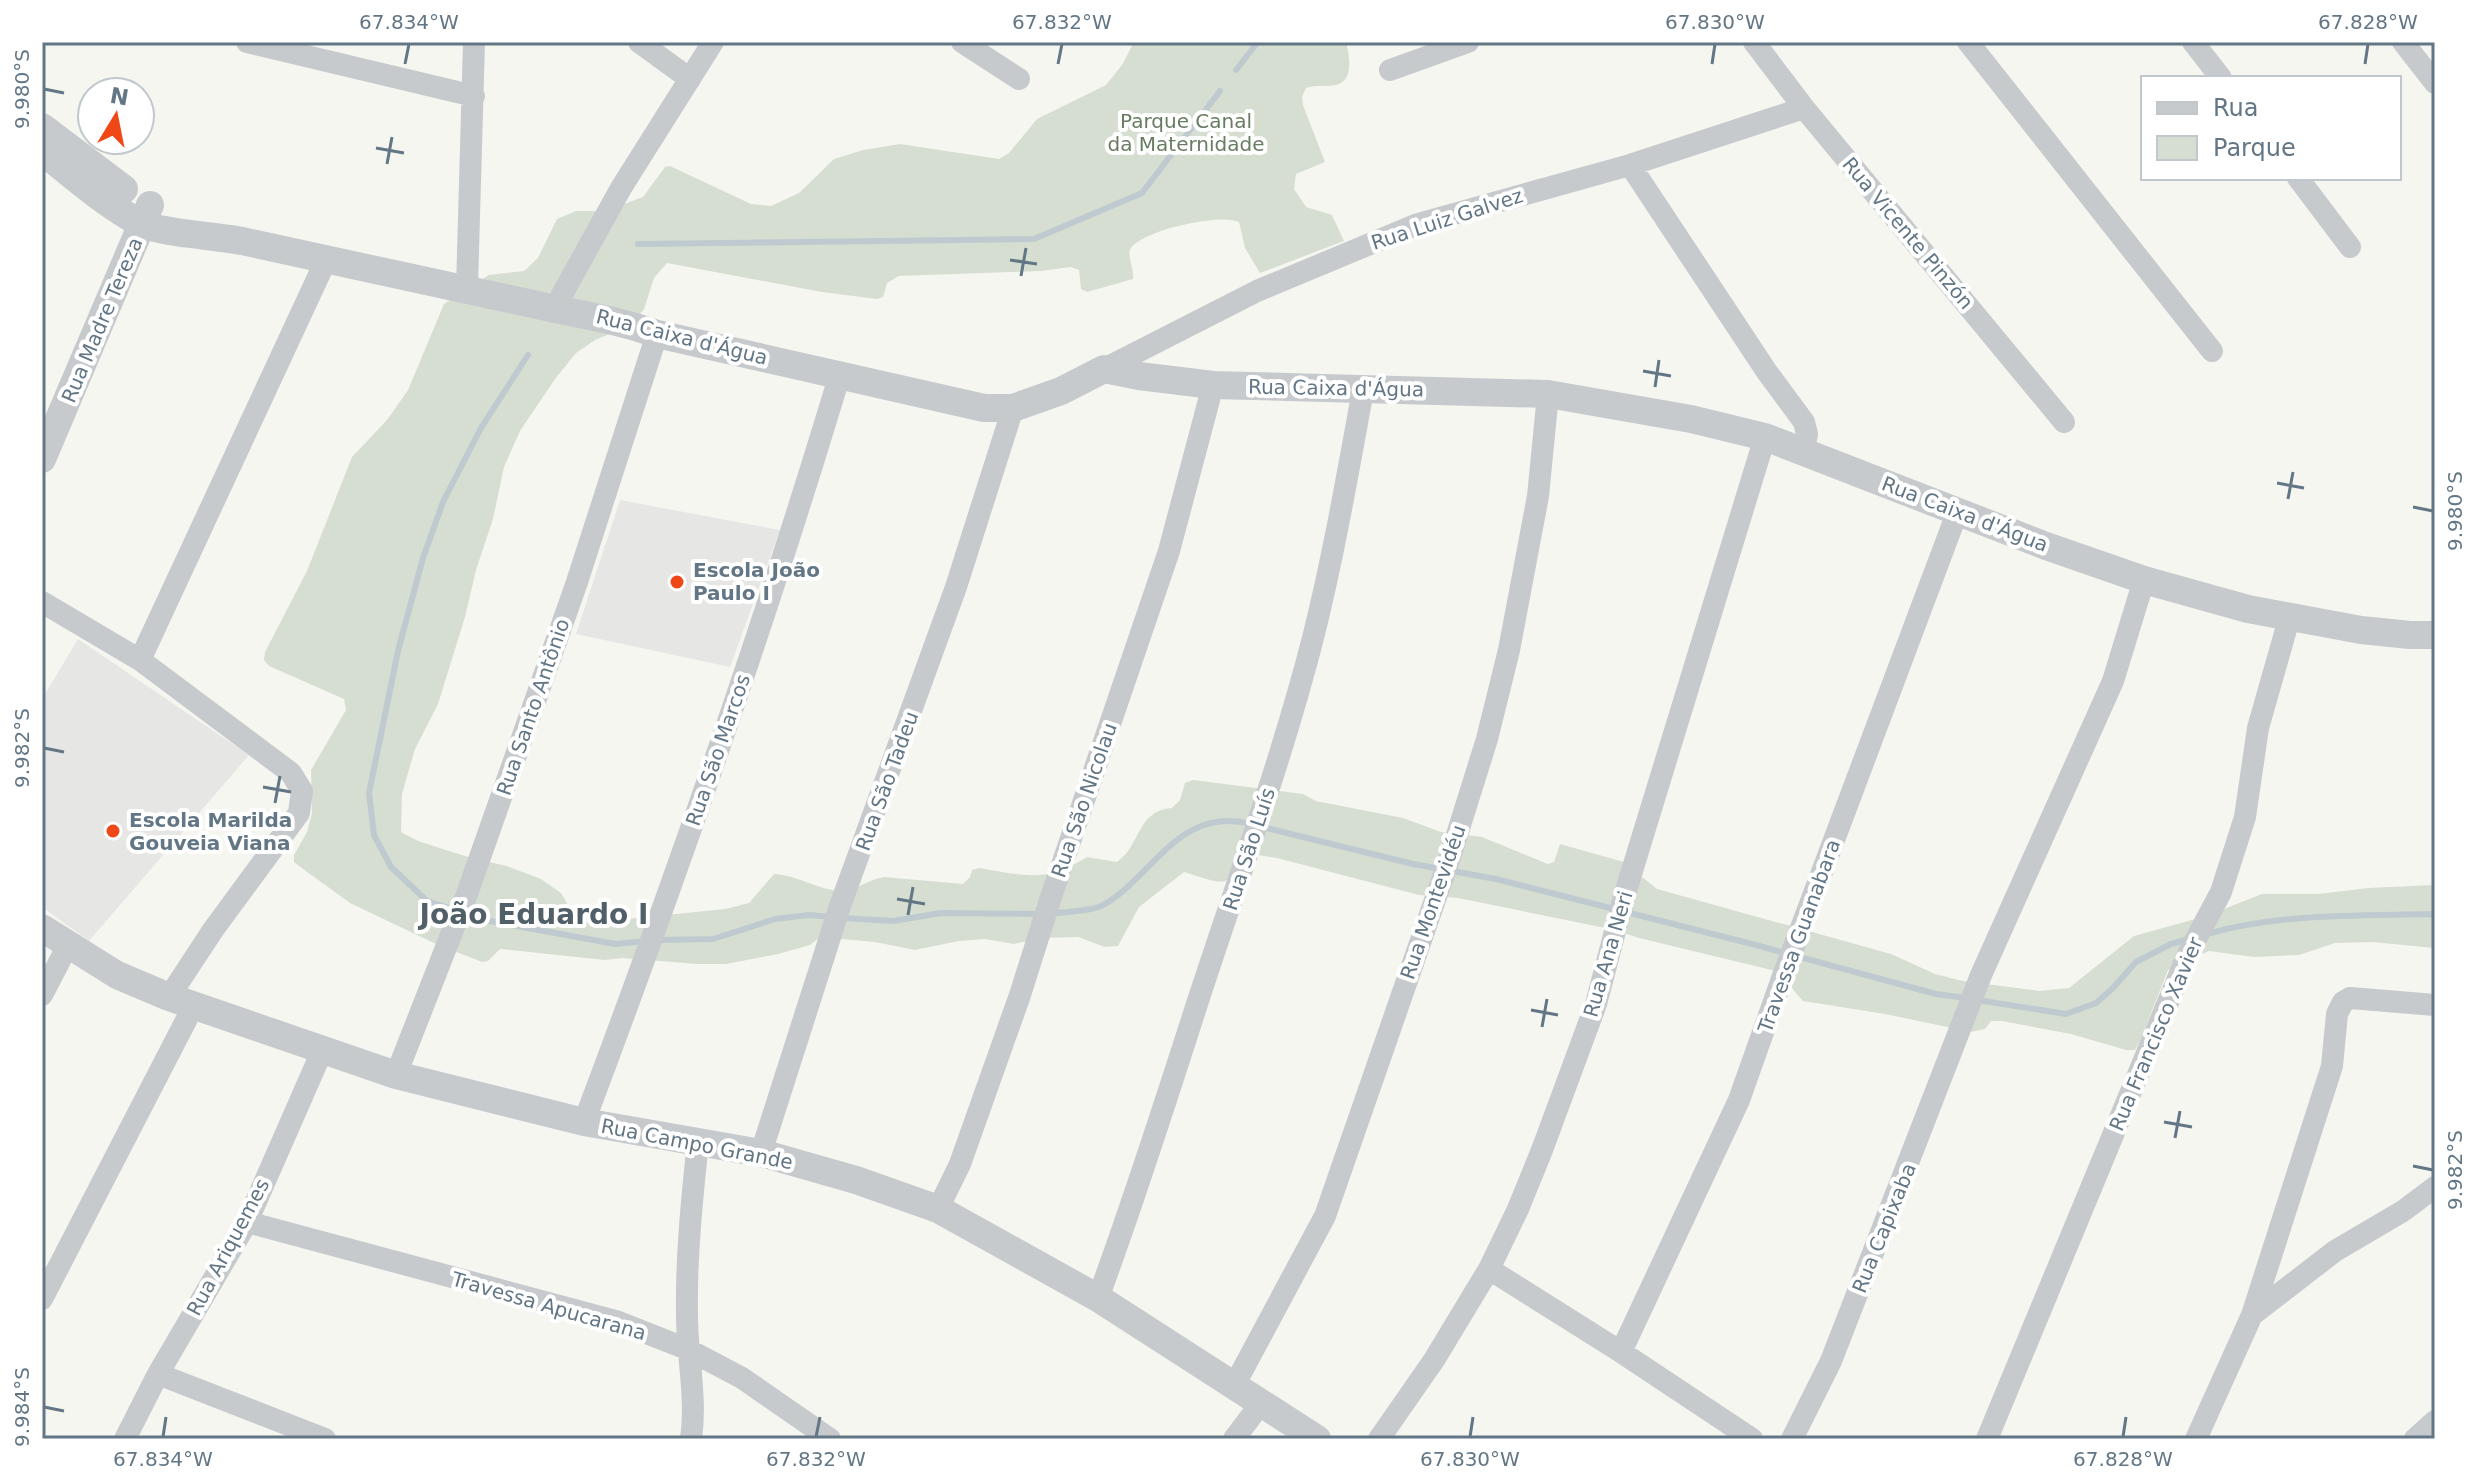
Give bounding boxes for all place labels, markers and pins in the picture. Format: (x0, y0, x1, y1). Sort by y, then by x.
place label: Escola João Paulo I (693, 558, 820, 605)
marker: Escola João Paulo I (668, 573, 686, 591)
place label: Escola Marilda Gouveia Viana (129, 808, 292, 855)
marker: Escola Marilda Gouveia Viana (104, 822, 122, 840)

